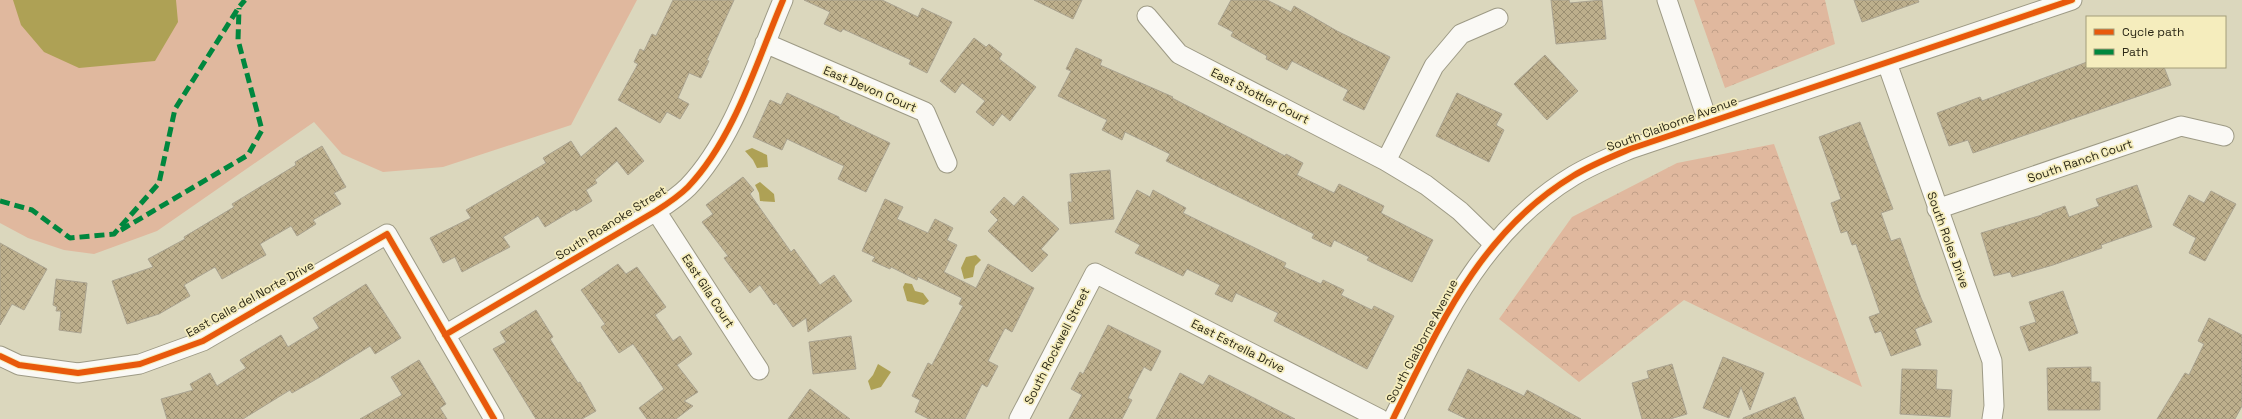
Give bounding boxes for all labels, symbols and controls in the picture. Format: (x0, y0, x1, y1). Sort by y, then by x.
legend (2086, 16, 2226, 68)
text: Cycle path (2122, 24, 2184, 40)
text: Path (2122, 44, 2148, 60)
street label: East Devon Court (821, 62, 919, 116)
street label: East Stottler Court (1208, 64, 1312, 128)
street label: South Claiborne Avenue (1604, 93, 1740, 155)
street label: South Ranch Court (2025, 136, 2135, 186)
street label: South Roanoke Street (553, 182, 669, 264)
street label: South Roles Drive (1923, 190, 1973, 290)
street label: East Gila Court (678, 251, 738, 331)
street label: East Calle del Norte Drive (183, 257, 317, 341)
street label: South Claiborne Avenue (1383, 276, 1461, 406)
street label: South Rockwell Street (1021, 285, 1093, 407)
street label: East Estrella Drive (1189, 316, 1287, 376)

